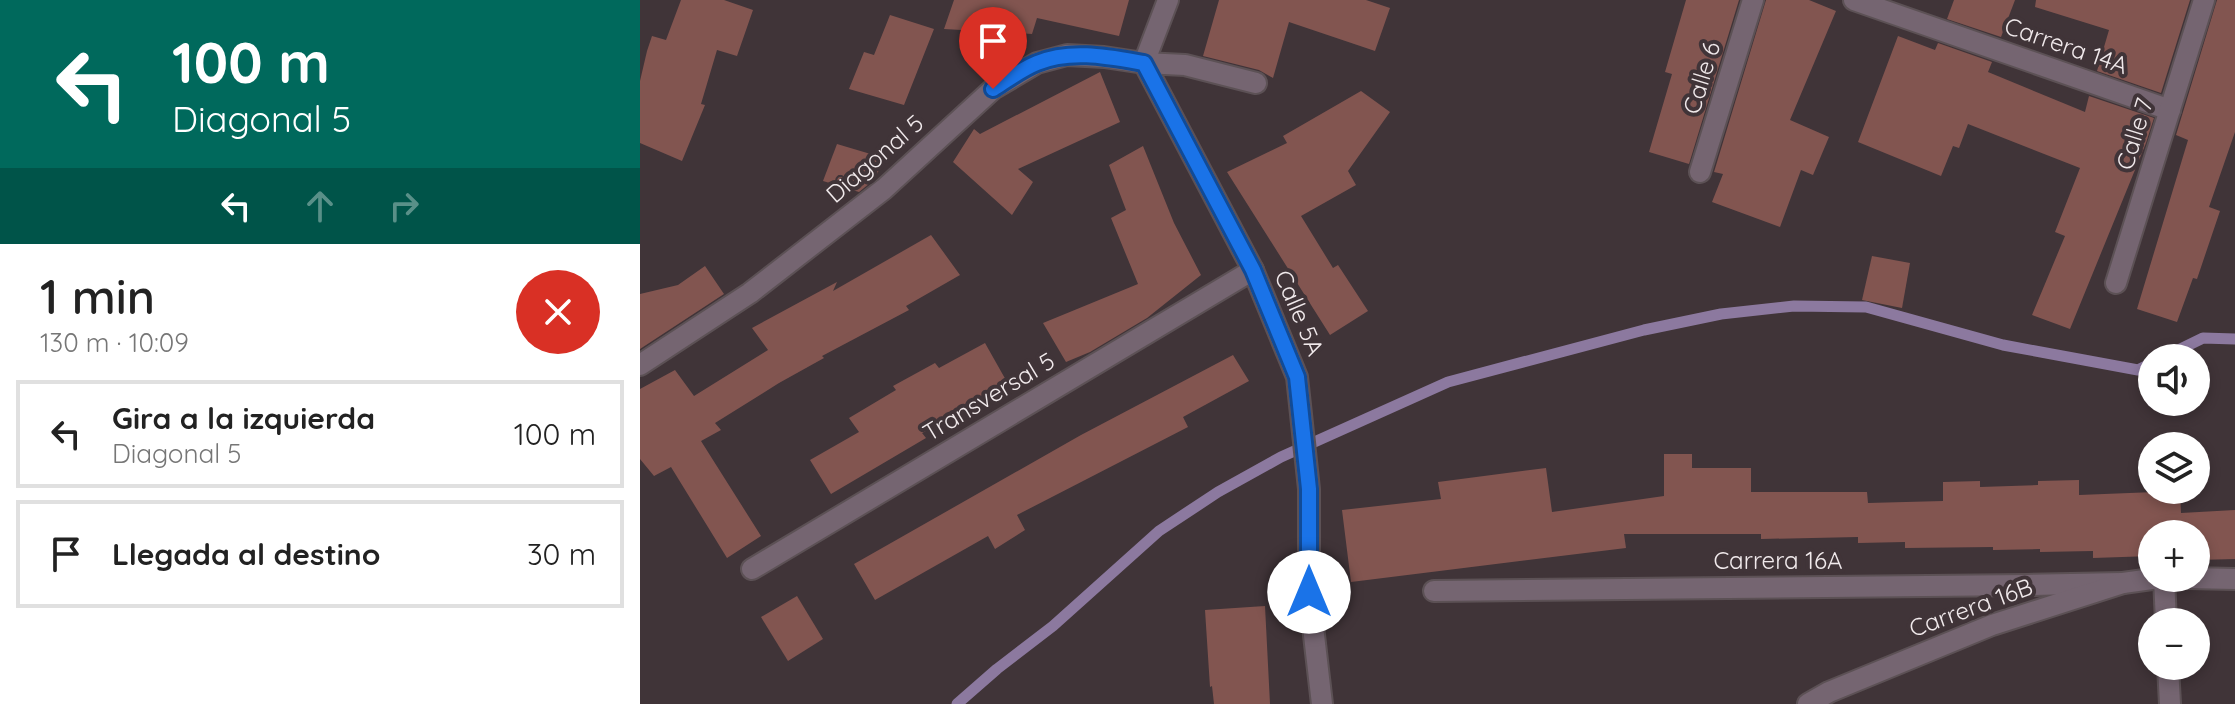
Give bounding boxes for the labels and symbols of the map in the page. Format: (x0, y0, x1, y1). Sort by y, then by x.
pin (959, 7, 1027, 89)
street label: Carrera 14A (2001, 10, 2132, 80)
street label: Calle 6 (1676, 38, 1726, 117)
street label: Calle 7 (2109, 94, 2159, 173)
street label: Diagonal 5 (819, 108, 929, 209)
street label: Calle 5A (1269, 265, 1331, 360)
street label: Transversal 5 (917, 345, 1060, 447)
street label: Carrera 16A (1713, 545, 1843, 575)
position arrow (1267, 550, 1351, 634)
street label: Carrera 16B (1905, 571, 2036, 643)

